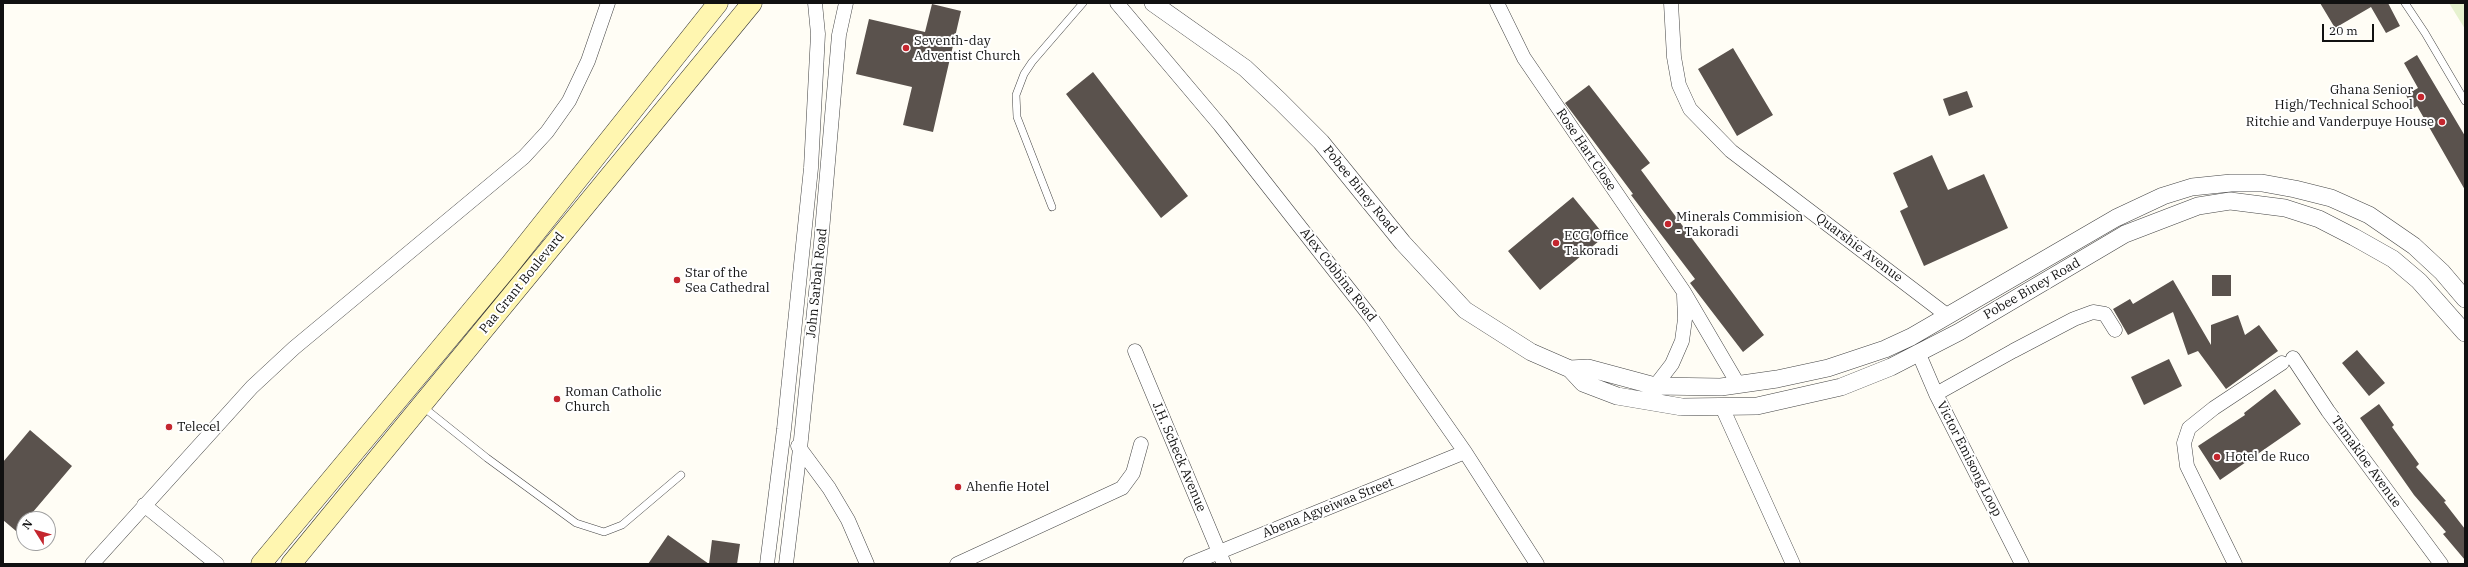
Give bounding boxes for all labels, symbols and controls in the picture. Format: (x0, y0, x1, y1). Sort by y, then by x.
scale bar (2324, 16, 2376, 42)
text: 20 m (2329, 23, 2358, 38)
place label: Seventh-day Adventist Church (914, 33, 1021, 64)
marker: Seventh-day Adventist Church (901, 43, 911, 53)
place label: Ghana Senior High/Technical School (2275, 82, 2413, 113)
marker: Ghana Senior High/Technical School (2416, 92, 2426, 102)
street label: Rose Hart Close (1553, 106, 1619, 194)
place label: Ritchie and Vanderpuye House (2246, 114, 2434, 130)
marker: Ritchie and Vanderpuye House (2437, 117, 2447, 127)
street label: Pobee Biney Road (1320, 143, 1400, 237)
place label: Minerals Commision - Takoradi (1676, 209, 1803, 240)
street label: Quarshie Avenue (1813, 210, 1905, 286)
marker: Minerals Commision - Takoradi (1663, 219, 1673, 229)
street label: Alex Cobbina Road (1297, 225, 1379, 325)
street label: John Sarbah Road (803, 227, 831, 339)
place label: ECG Office Takoradi (1564, 228, 1629, 259)
street label: Paa Grant Boulevard (476, 229, 568, 337)
marker: ECG Office Takoradi (1551, 238, 1561, 248)
street label: Pobee Biney Road (1981, 255, 2083, 323)
place label: Star of the Sea Cathedral (685, 265, 770, 296)
marker: Star of the Sea Cathedral (672, 275, 682, 285)
place label: Roman Catholic Church (565, 384, 662, 415)
marker: Roman Catholic Church (552, 394, 562, 404)
street label: Victor Emisong Loop (1933, 399, 2005, 519)
street label: J.H. Scheck Avenue (1149, 400, 1209, 514)
street label: Tamakloe Avenue (2328, 413, 2404, 511)
place label: Telecel (177, 419, 220, 435)
marker: Telecel (164, 422, 174, 432)
place label: Hotel de Ruco (2225, 449, 2310, 465)
marker: Hotel de Ruco (2212, 452, 2222, 462)
street label: Abena Agyeiwaa Street (1260, 475, 1396, 541)
place label: Ahenfie Hotel (966, 479, 1049, 495)
marker: Ahenfie Hotel (953, 482, 963, 492)
north arrow (16, 511, 56, 551)
text: N (19, 517, 35, 532)

